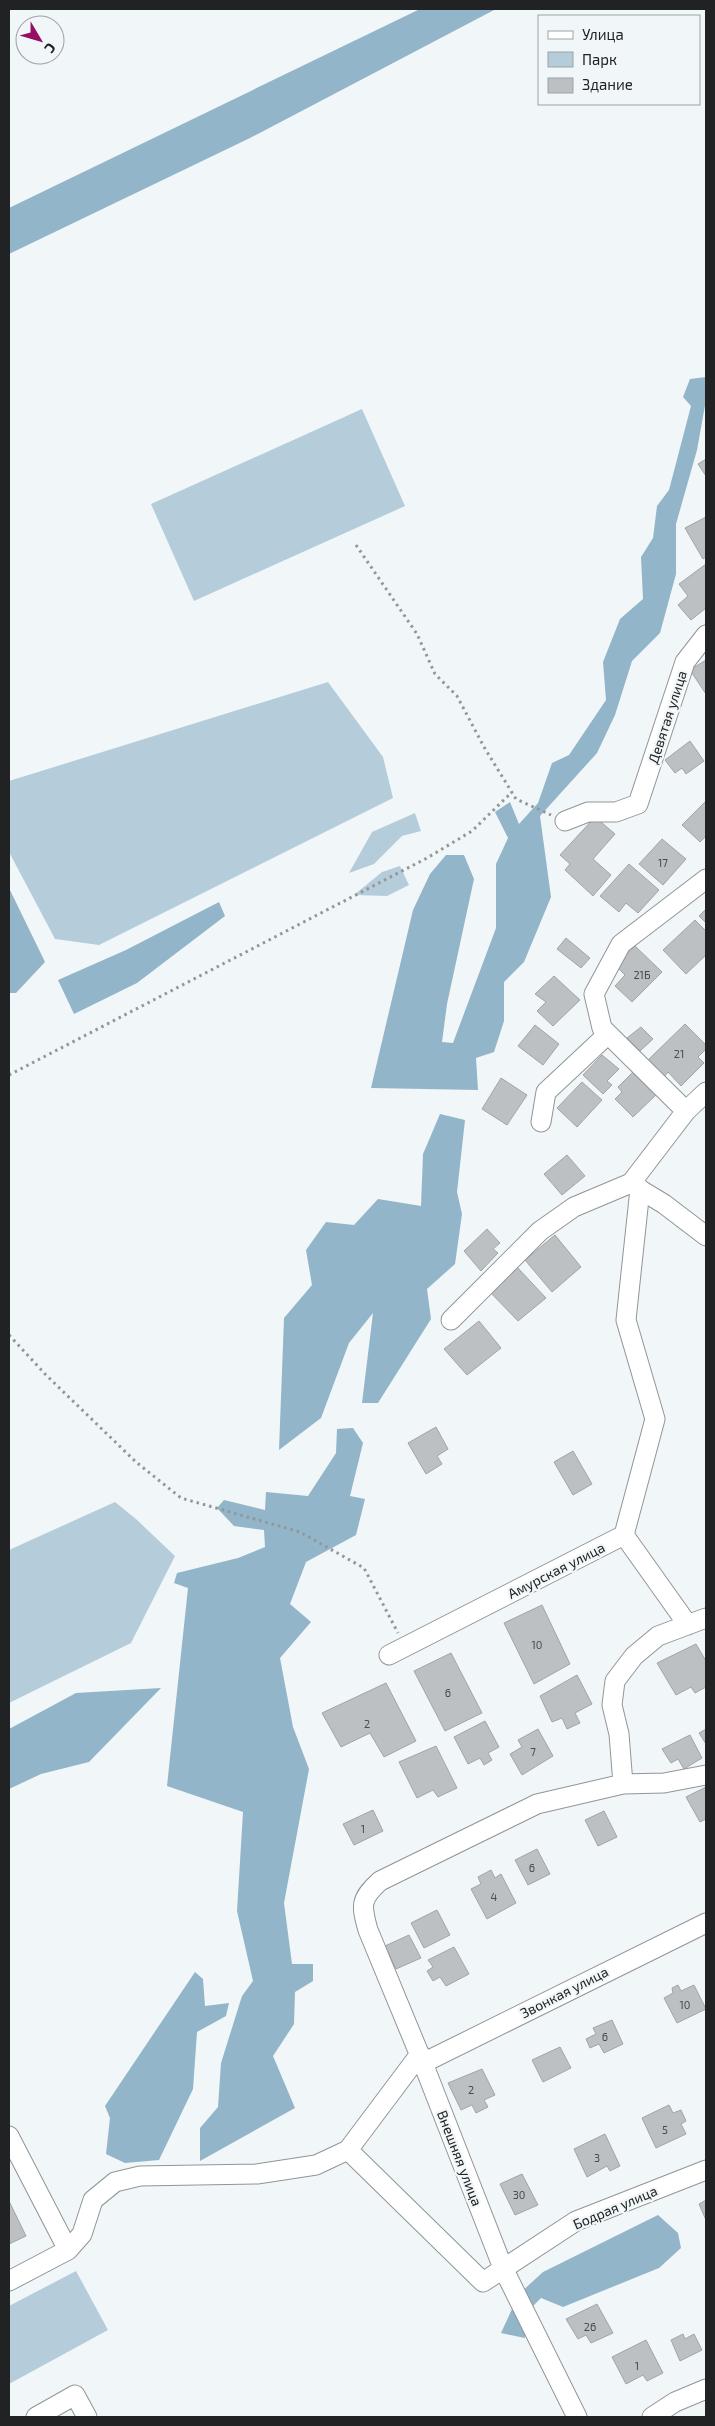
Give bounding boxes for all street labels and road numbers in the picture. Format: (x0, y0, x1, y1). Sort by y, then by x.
street label: Девятая улица (644, 668, 690, 766)
street label: Амурская улица (505, 1538, 607, 1602)
street label: Звонкая улица (517, 1962, 611, 2022)
street label: Внешняя улица (434, 2108, 486, 2208)
street label: Бодрая улица (570, 2182, 660, 2232)

